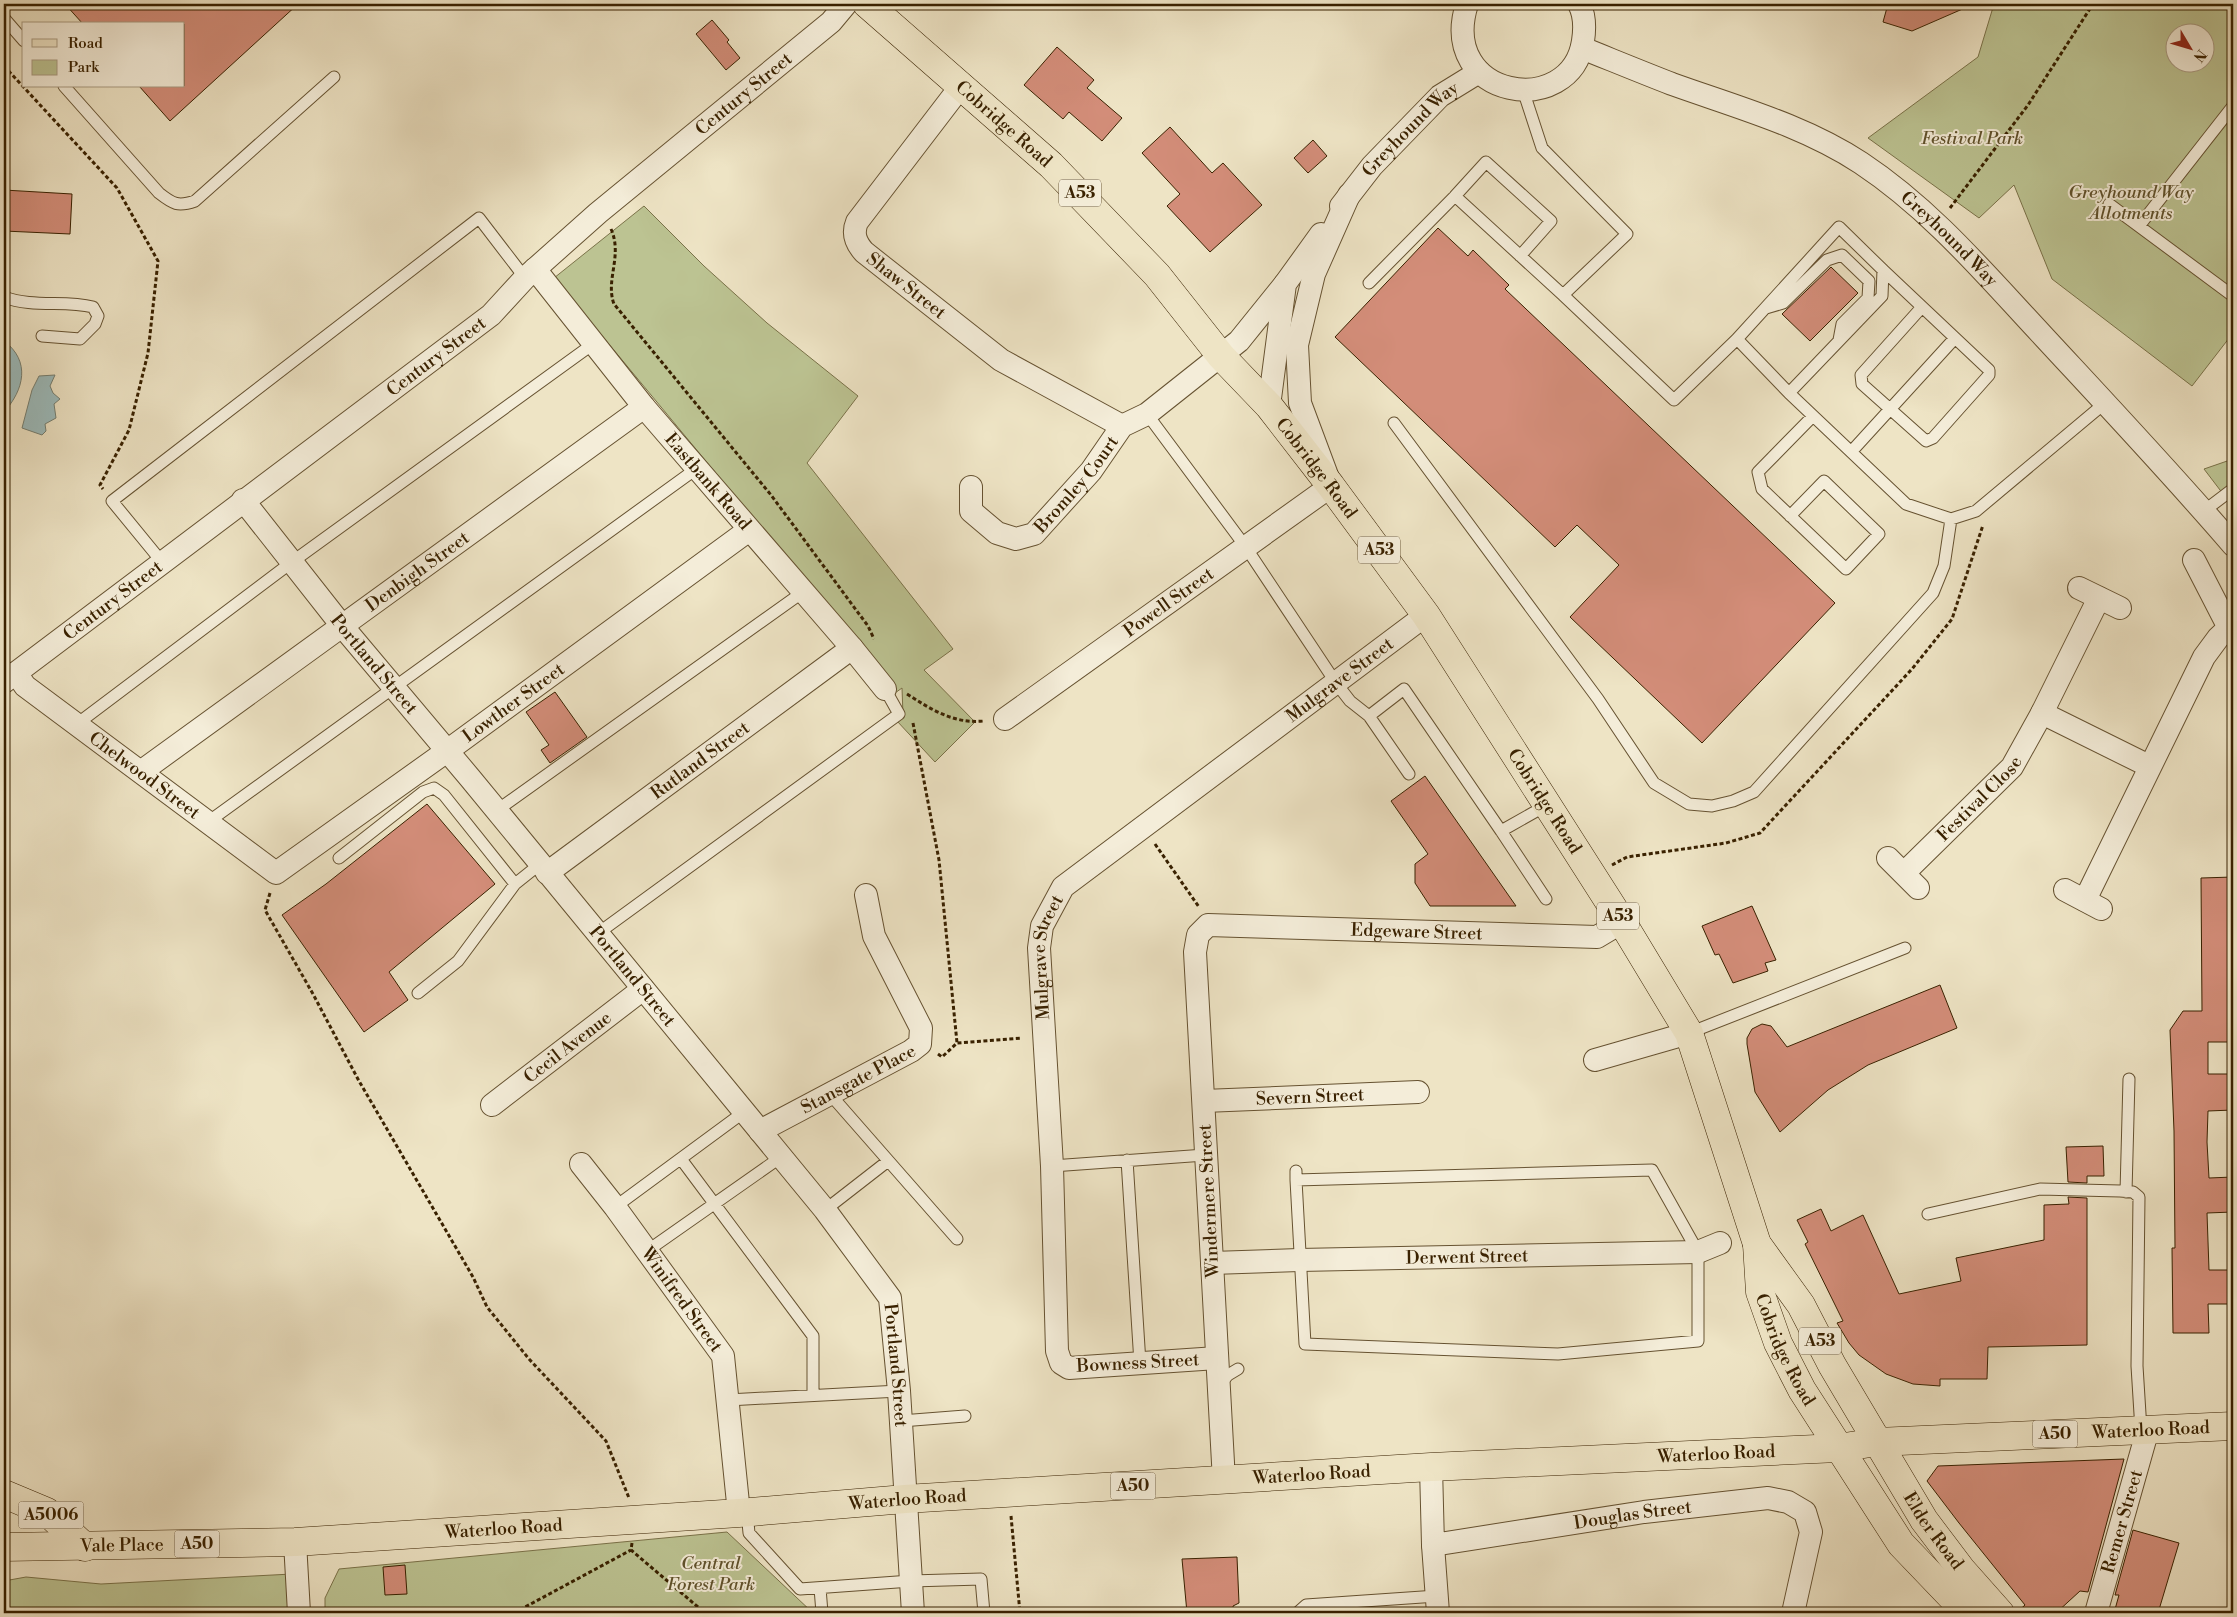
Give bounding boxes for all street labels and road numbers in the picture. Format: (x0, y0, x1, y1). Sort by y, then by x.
street label: Century Street (690, 47, 797, 140)
street label: Cobridge Road (951, 75, 1058, 173)
street label: Greyhound Way (1357, 76, 1463, 181)
road number: A53 (1059, 180, 1101, 207)
street label: Greyhound Way (1896, 186, 2003, 291)
street label: Shaw Street (862, 247, 951, 324)
street label: Century Street (382, 311, 491, 401)
street label: Cobridge Road (1271, 413, 1363, 524)
street label: Eastbank Road (660, 428, 757, 535)
street label: Bromley Court (1028, 431, 1124, 539)
street label: Denbigh Street (361, 526, 474, 617)
road number: A53 (1358, 536, 1400, 564)
street label: Century Street (58, 555, 167, 645)
street label: Powell Street (1119, 562, 1219, 642)
street label: Portland Street (325, 609, 423, 719)
street label: Mulgrave Street (1281, 632, 1398, 727)
street label: Lowther Street (458, 657, 569, 747)
street label: Rutland Street (646, 716, 754, 804)
street label: Chelwood Street (84, 726, 205, 824)
street label: Cobridge Road (1503, 744, 1587, 859)
street label: Festival Close (1932, 752, 2027, 846)
street label: Mulgrave Street (1027, 890, 1069, 1021)
road number: A53 (1597, 902, 1639, 929)
street label: Edgeware Street (1350, 918, 1484, 945)
street label: Portland Street (584, 921, 681, 1032)
street label: Cecil Avenue (519, 1006, 616, 1088)
street label: Stansgate Place (797, 1039, 920, 1119)
street label: Severn Street (1255, 1083, 1365, 1110)
street label: Windermere Street (1193, 1123, 1225, 1279)
street label: Winifred Street (636, 1242, 728, 1357)
street label: Derwent Street (1405, 1244, 1529, 1269)
street label: Cobridge Road (1750, 1291, 1821, 1411)
street label: Portland Street (879, 1302, 913, 1428)
road number: A53 (1799, 1328, 1841, 1354)
street label: Bowness Street (1075, 1348, 1201, 1378)
street label: Waterloo Road (2090, 1416, 2211, 1444)
road number: A50 (2032, 1420, 2078, 1448)
street label: Waterloo Road (1656, 1439, 1776, 1468)
street label: Waterloo Road (1251, 1459, 1372, 1489)
street label: Remer Street (2096, 1467, 2148, 1576)
road number: A50 (1110, 1472, 1156, 1500)
street label: Waterloo Road (847, 1484, 968, 1515)
street label: Elder Road (1898, 1487, 1969, 1575)
street label: Douglas Street (1572, 1495, 1693, 1534)
road number: A5006 (18, 1502, 84, 1528)
street label: Waterloo Road (443, 1513, 564, 1544)
road number: A50 (174, 1530, 220, 1558)
street label: Vale Place (79, 1533, 164, 1557)

